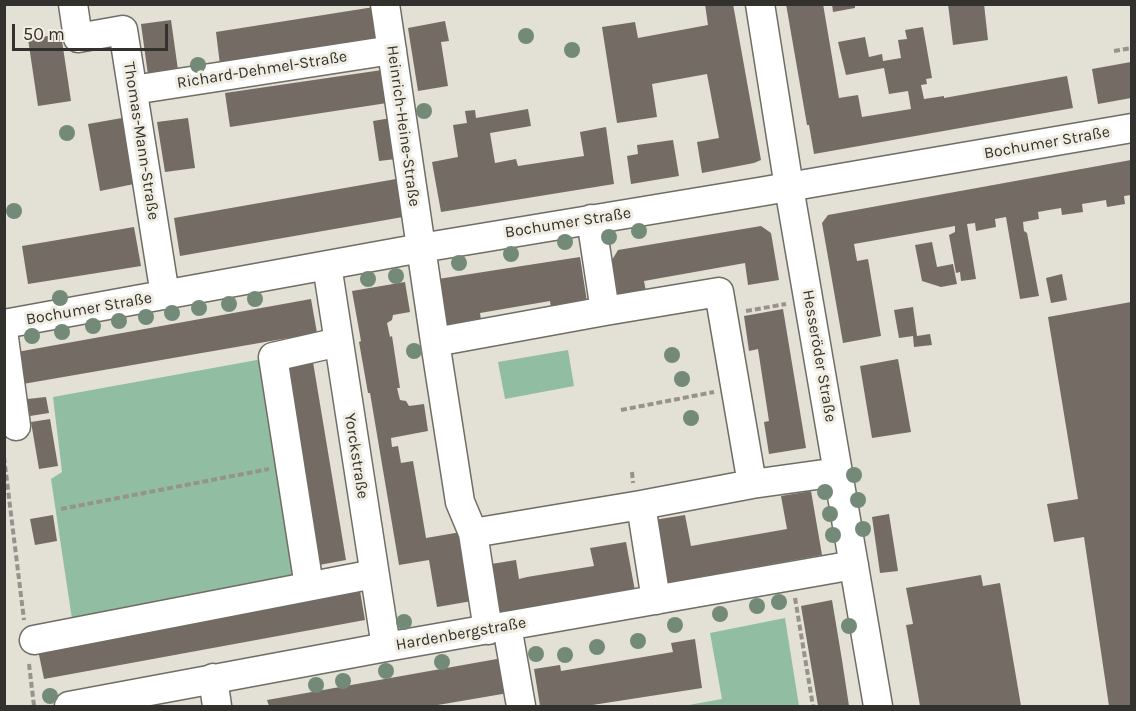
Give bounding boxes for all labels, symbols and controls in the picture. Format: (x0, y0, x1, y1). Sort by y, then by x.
scale bar (15, 12, 171, 50)
text: 50 m (23, 23, 65, 45)
street label: Heinrich-Heine-Straße (382, 44, 424, 208)
street label: Richard-Dehmel-Straße (176, 47, 348, 93)
street label: Thomas-Mann-Straße (119, 61, 163, 221)
street label: Bochumer Straße (983, 122, 1111, 164)
street label: Bochumer Straße (504, 204, 632, 242)
street label: Bochumer Straße (25, 288, 153, 330)
street label: Hesseröder Straße (798, 288, 840, 424)
street label: Yorckstraße (340, 412, 372, 500)
street label: Hardenbergstraße (394, 613, 528, 655)

